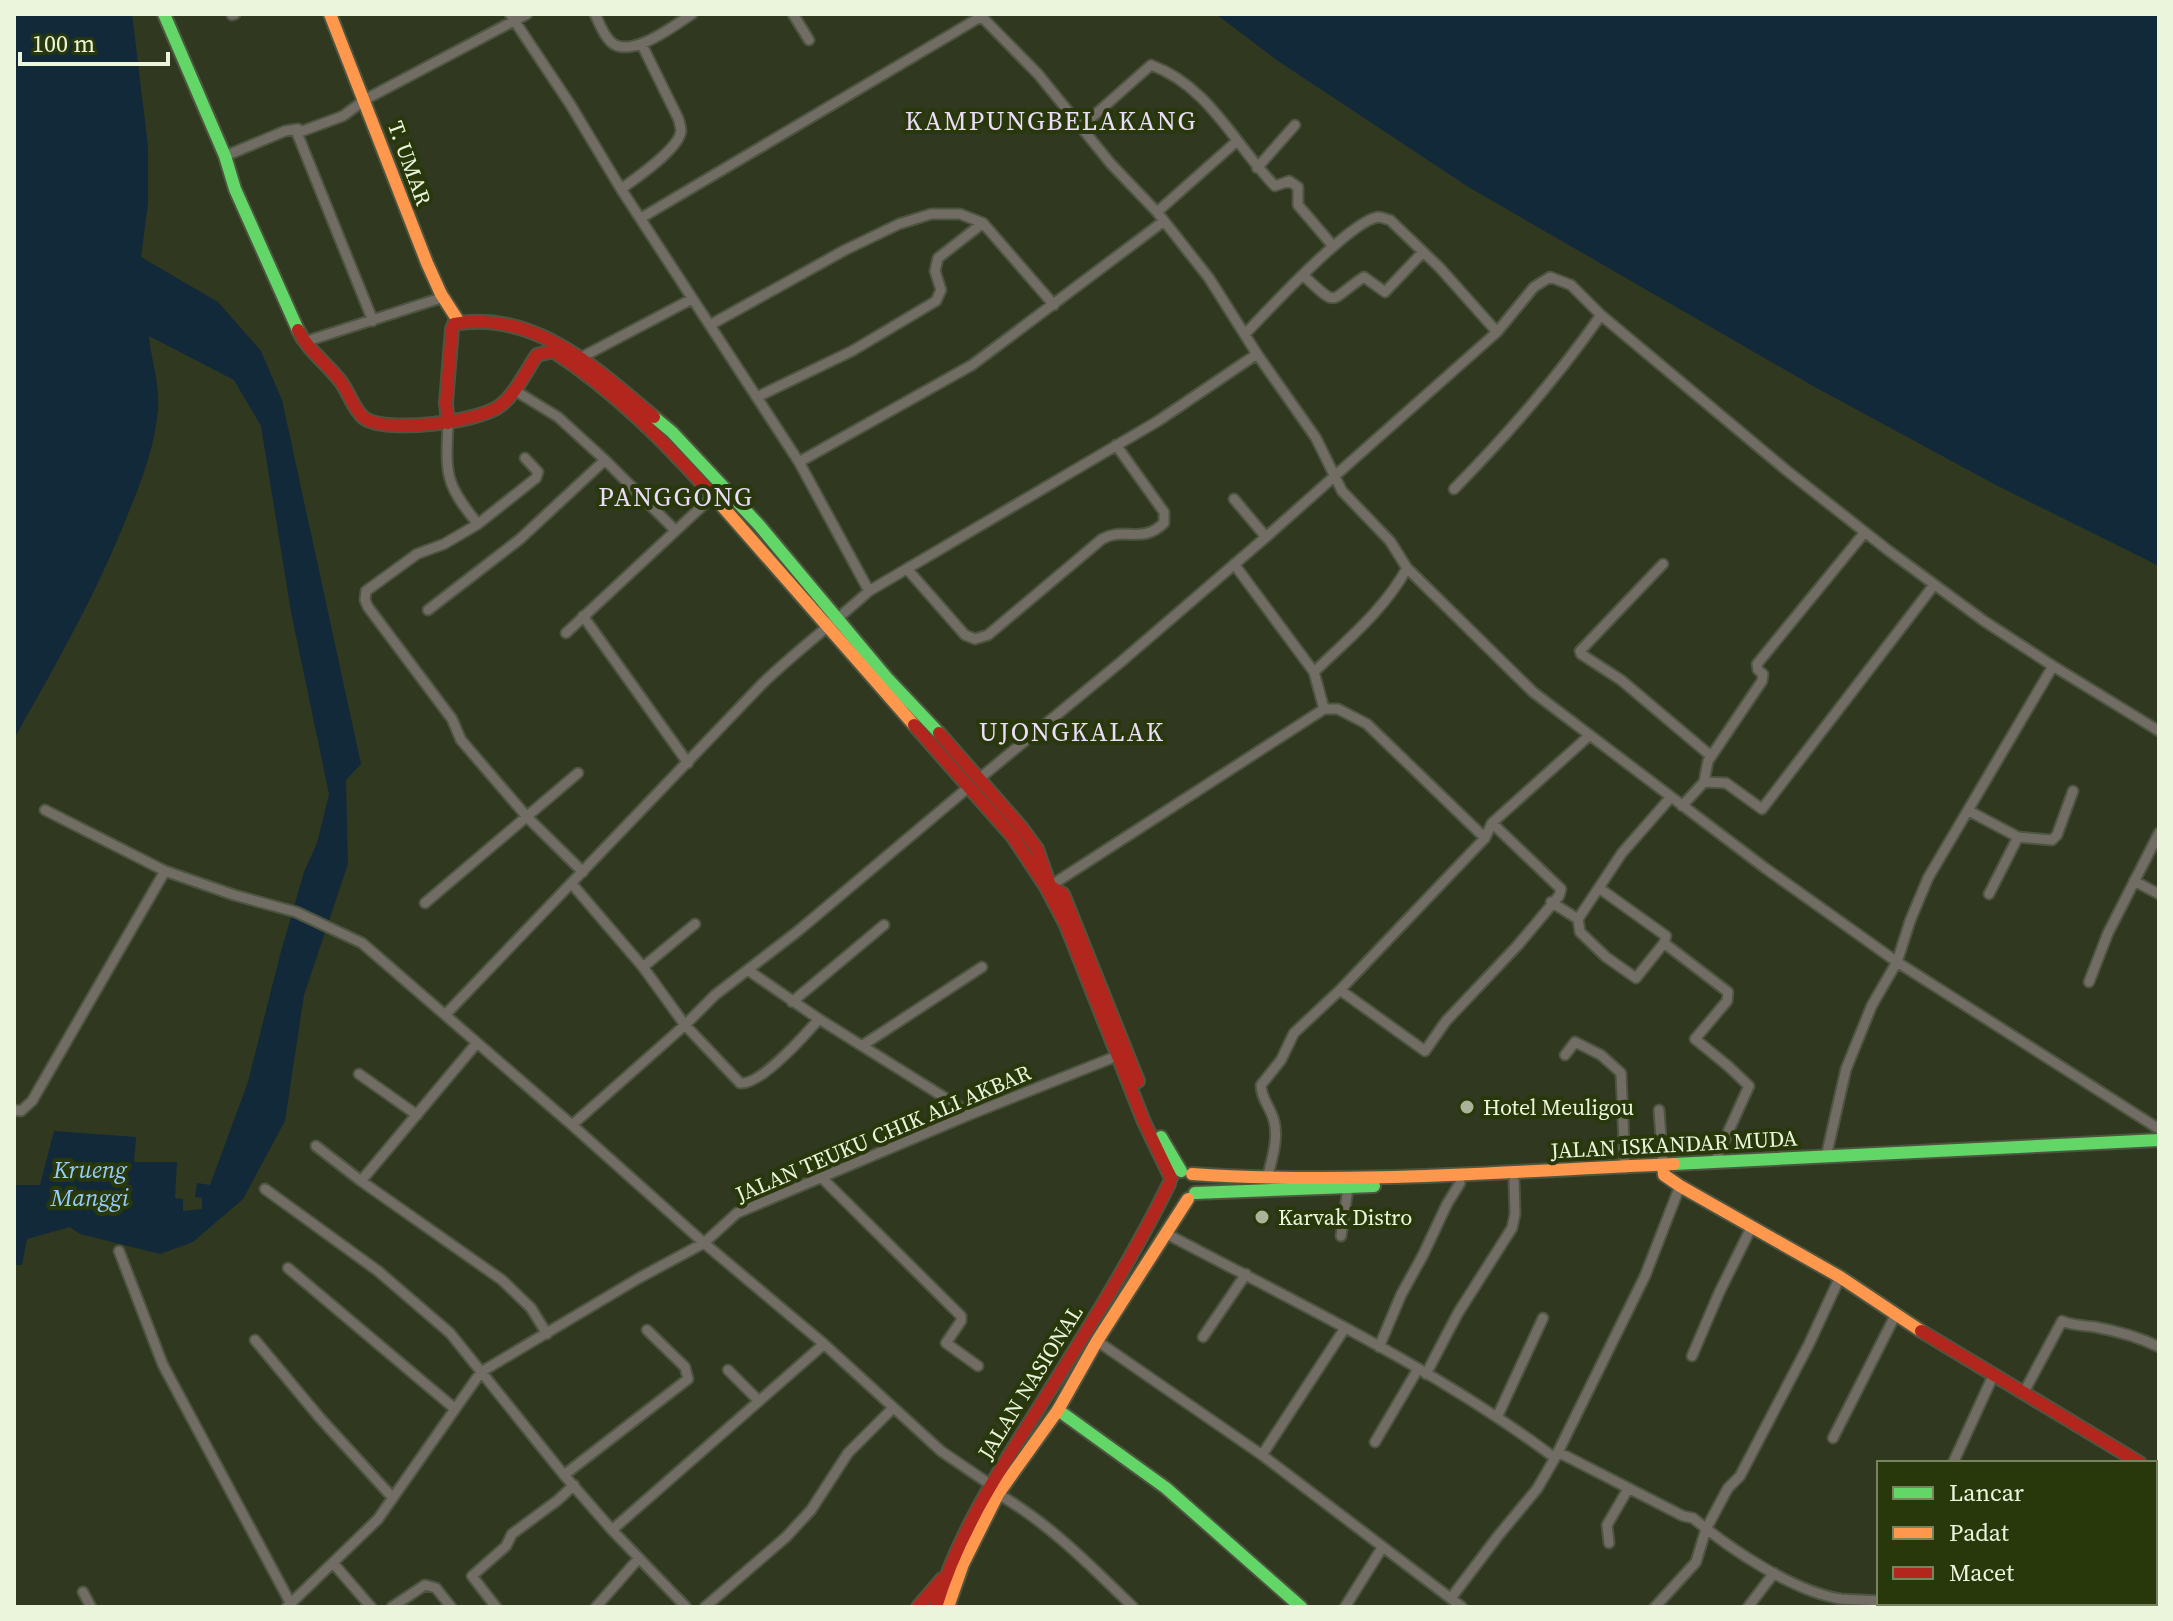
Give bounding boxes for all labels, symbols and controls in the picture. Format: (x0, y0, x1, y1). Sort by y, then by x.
scale bar (20, 16, 168, 66)
text: 100 m (32, 27, 95, 60)
district label: KAMPUNGBELAKANG (905, 103, 1197, 139)
street label: T. UMAR (381, 117, 439, 210)
district label: PANGGONG (598, 479, 754, 515)
district label: UJONGKALAK (979, 714, 1165, 750)
street label: JALAN TEUKU CHIK ALI AKBAR (730, 1057, 1036, 1209)
place label: Hotel Meuligou (1483, 1092, 1634, 1122)
marker: Hotel Meuligou (1458, 1098, 1476, 1116)
street label: JALAN ISKANDAR MUDA (1549, 1123, 1799, 1166)
water label: Krueng Manggi (50, 1153, 130, 1214)
place label: Karvak Distro (1278, 1202, 1412, 1232)
marker: Karvak Distro (1253, 1208, 1271, 1226)
street label: JALAN NASIONAL (970, 1299, 1090, 1466)
legend (1877, 1461, 2157, 1605)
text: Lancar (1949, 1476, 2024, 1509)
text: Padat (1949, 1516, 2009, 1549)
text: Macet (1949, 1556, 2014, 1589)

